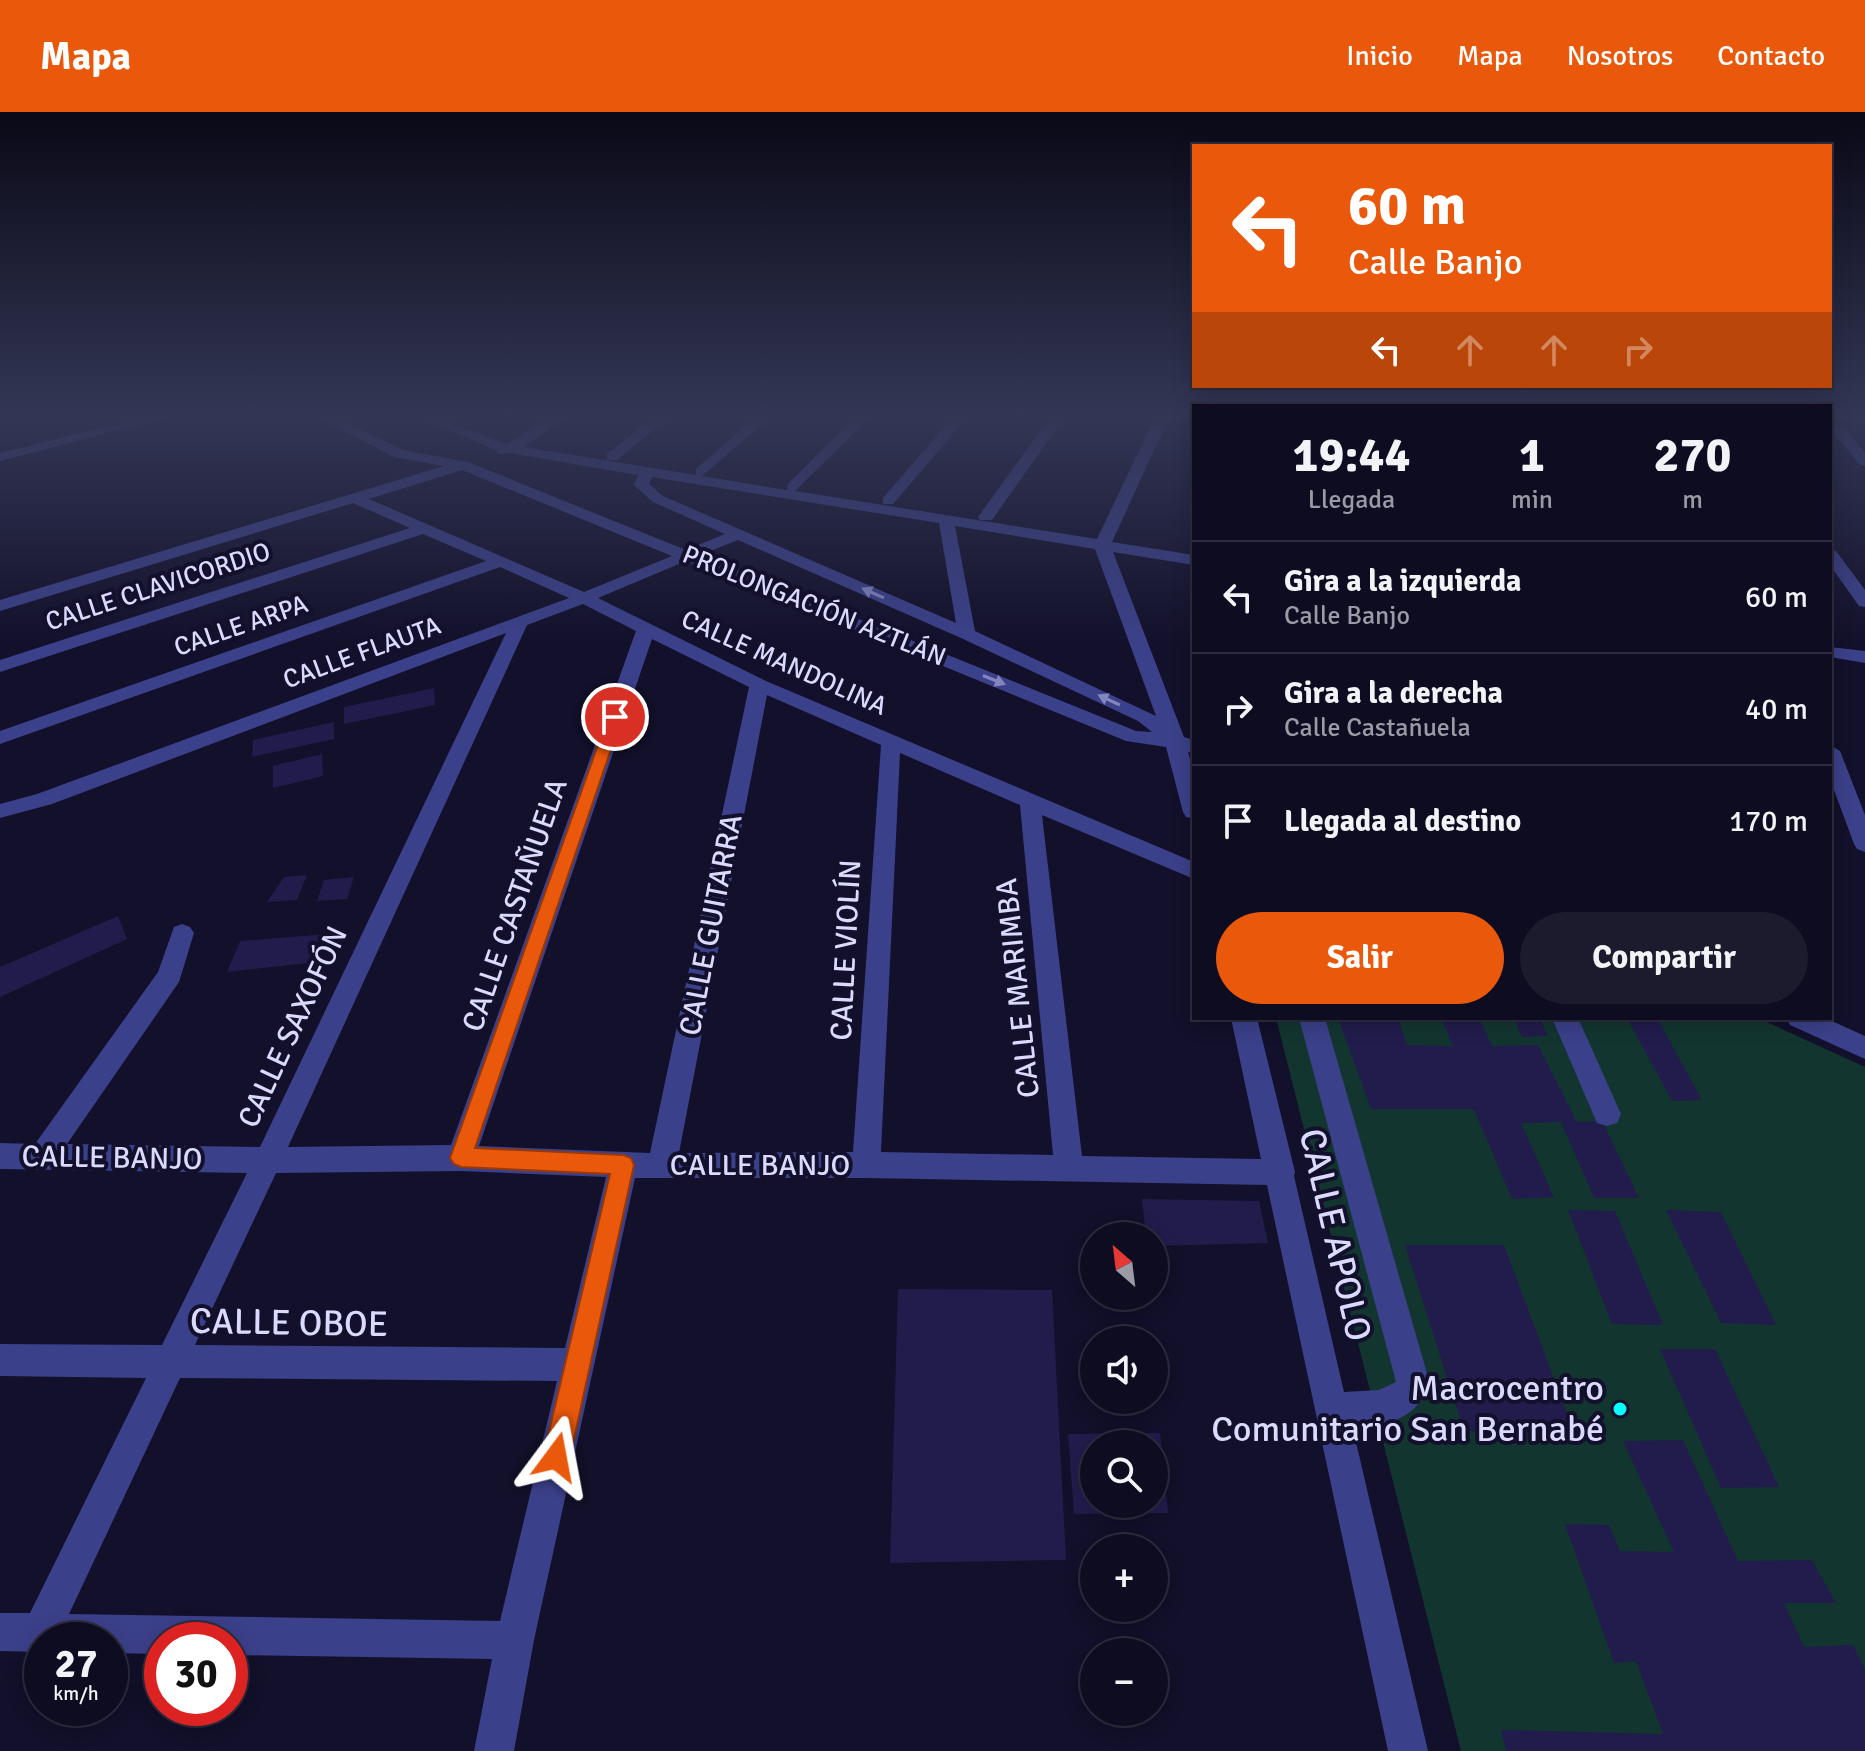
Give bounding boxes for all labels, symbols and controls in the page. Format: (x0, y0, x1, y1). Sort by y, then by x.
text: Mapa (40, 33, 131, 80)
text: Inicio (1346, 39, 1413, 73)
text: Mapa (1457, 39, 1523, 73)
text: Nosotros (1567, 39, 1673, 73)
text: Contacto (1717, 39, 1825, 73)
text: 60 m (1348, 171, 1466, 240)
icon: left (1216, 176, 1320, 280)
text: Calle Banjo (1348, 240, 1522, 285)
icon: left (1364, 328, 1408, 372)
icon: ahead (1448, 328, 1492, 372)
icon: ahead (1532, 328, 1576, 372)
icon: right (1616, 328, 1660, 372)
text: 19:44 (1293, 426, 1410, 485)
text: 1 (1519, 426, 1545, 485)
text: 270 (1654, 426, 1731, 485)
text: Llegada (1308, 484, 1395, 516)
text: min (1511, 484, 1553, 516)
text: m (1682, 484, 1703, 516)
street label: CALLE CLAVICORDIO (41, 536, 275, 638)
street label: PROLONGACIÓN AZTLÁN (678, 539, 950, 673)
text: Gira a la izquierda (1284, 563, 1521, 600)
icon: left (1216, 575, 1260, 619)
text: 60 m (1745, 579, 1808, 616)
one-way arrow (861, 586, 885, 599)
street label: CALLE ARPA (170, 588, 312, 664)
text: Calle Banjo (1284, 600, 1410, 632)
street label: CALLE MANDOLINA (676, 603, 892, 723)
street label: CALLE FLAUTA (279, 610, 445, 696)
one-way arrow (982, 674, 1006, 687)
text: Gira a la derecha (1284, 675, 1503, 712)
pin (581, 683, 649, 751)
icon: right (1216, 687, 1260, 731)
text: 40 m (1745, 691, 1808, 728)
one-way arrow (1098, 693, 1121, 707)
icon: arrive (593, 695, 637, 739)
text: Calle Castañuela (1284, 712, 1471, 744)
street label: CALLE CASTAÑUELA (454, 773, 576, 1037)
icon: arrive (1216, 799, 1260, 843)
text: Llegada al destino (1284, 803, 1521, 840)
text: 170 m (1729, 803, 1808, 840)
street label: CALLE GUITARRA (671, 811, 751, 1039)
street label: CALLE VIOLÍN (823, 859, 869, 1041)
street label: CALLE MARIMBA (988, 876, 1048, 1100)
button: Salir (1216, 912, 1504, 1004)
button: Compartir (1520, 912, 1808, 1004)
street label: CALLE SAXOFÓN (230, 920, 356, 1134)
street label: CALLE APOLO (1289, 1124, 1381, 1346)
street label: CALLE BANJO (21, 1138, 203, 1178)
street label: CALLE BANJO (670, 1147, 850, 1184)
north arrow (1080, 1222, 1168, 1310)
map controls (1080, 1222, 1168, 1726)
street label: CALLE OBOE (190, 1299, 388, 1347)
button: sound (1080, 1326, 1168, 1414)
place label: Macrocentro Comunitario San Bernabé (1211, 1366, 1604, 1452)
marker: Macrocentro Comunitario San Bernabé (1611, 1400, 1629, 1418)
position arrow (514, 1415, 598, 1499)
button: search (1080, 1430, 1168, 1518)
button: + (1080, 1534, 1168, 1622)
speed limit sign: 30 (144, 1622, 248, 1726)
button: − (1080, 1638, 1168, 1726)
text: 27 (54, 1639, 98, 1689)
text: km/h (53, 1681, 99, 1706)

